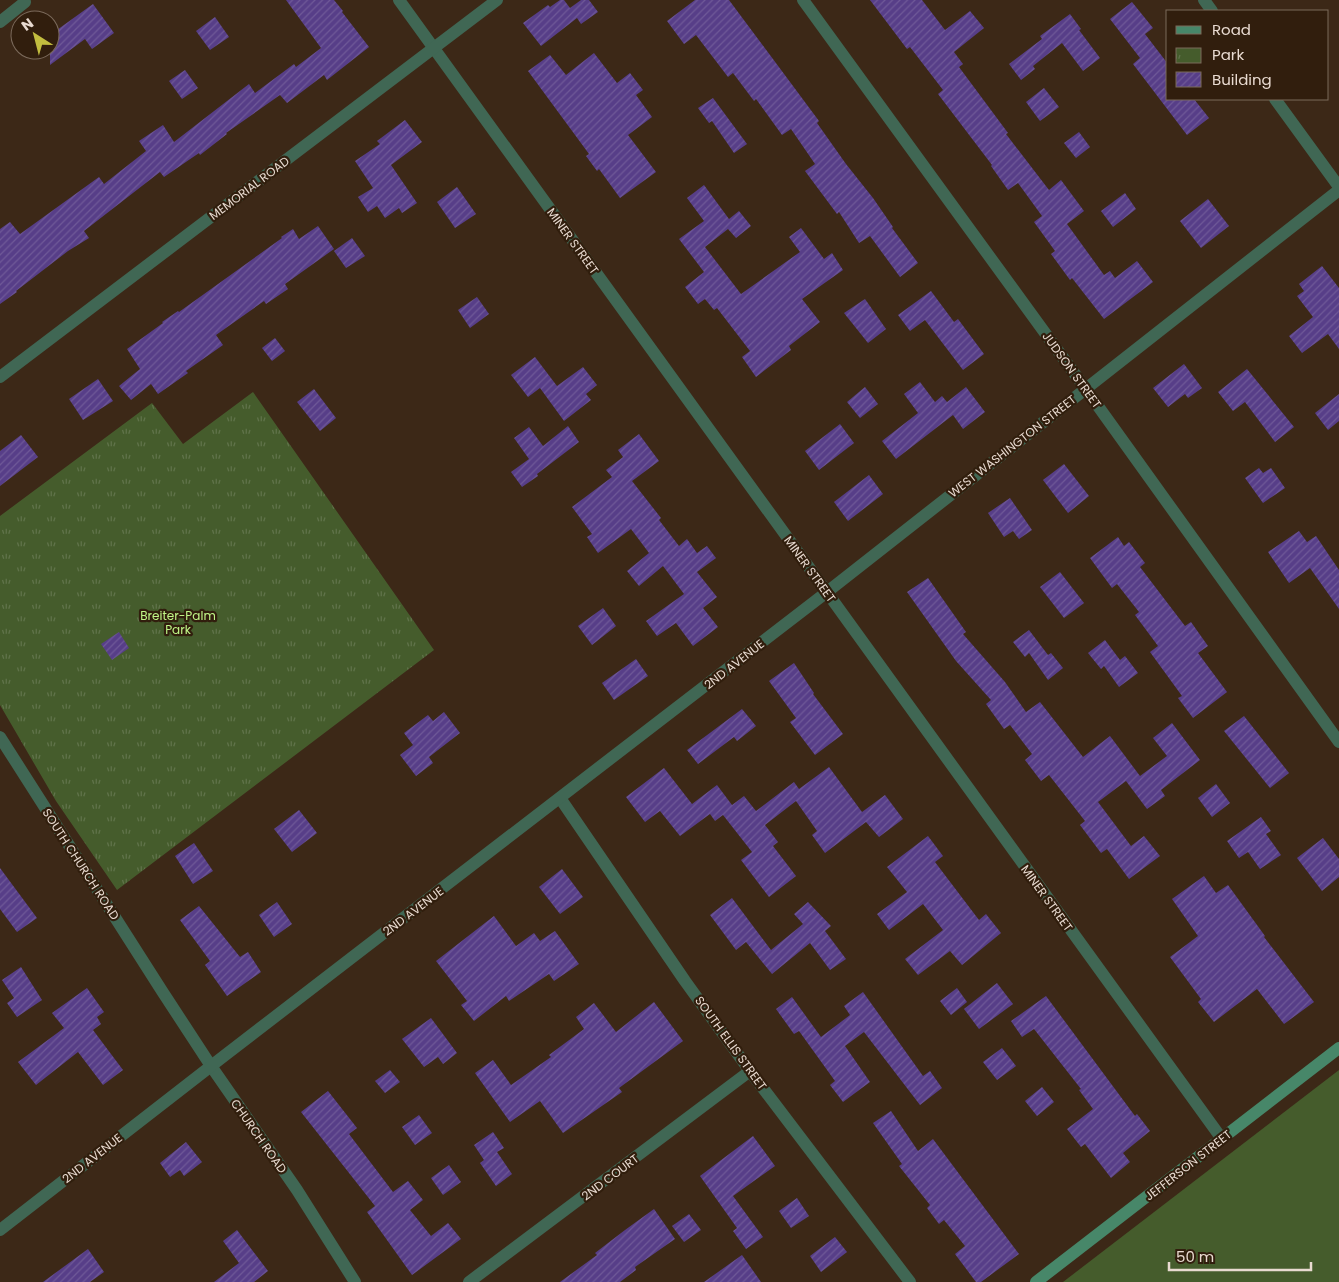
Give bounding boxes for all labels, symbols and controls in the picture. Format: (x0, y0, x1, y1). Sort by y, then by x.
north arrow (10, 10, 60, 60)
legend (1166, 10, 1329, 100)
text: N (17, 13, 37, 36)
text: Road (1212, 19, 1251, 40)
text: Park (1212, 44, 1244, 65)
text: Building (1212, 69, 1272, 90)
street label: MEMORIAL ROAD (205, 152, 293, 224)
street label: MINER STREET (543, 204, 603, 278)
street label: JUDSON STREET (1038, 328, 1106, 412)
street label: WEST WASHINGTON STREET (945, 390, 1080, 501)
street label: MINER STREET (780, 532, 840, 606)
park label: Breiter-Palm Park (140, 607, 216, 638)
street label: 2ND AVENUE (700, 635, 768, 693)
street label: SOUTH CHURCH ROAD (39, 805, 123, 923)
street label: MINER STREET (1017, 861, 1077, 935)
street label: 2ND AVENUE (379, 883, 447, 939)
street label: SOUTH ELLIS STREET (691, 993, 771, 1094)
street label: CHURCH ROAD (227, 1095, 291, 1177)
street label: JEFFERSON STREET (1141, 1125, 1235, 1204)
street label: 2ND AVENUE (58, 1129, 126, 1187)
street label: 2ND COURT (578, 1150, 643, 1204)
scale bar (1169, 1240, 1312, 1272)
text: 50 m (1176, 1246, 1214, 1267)

